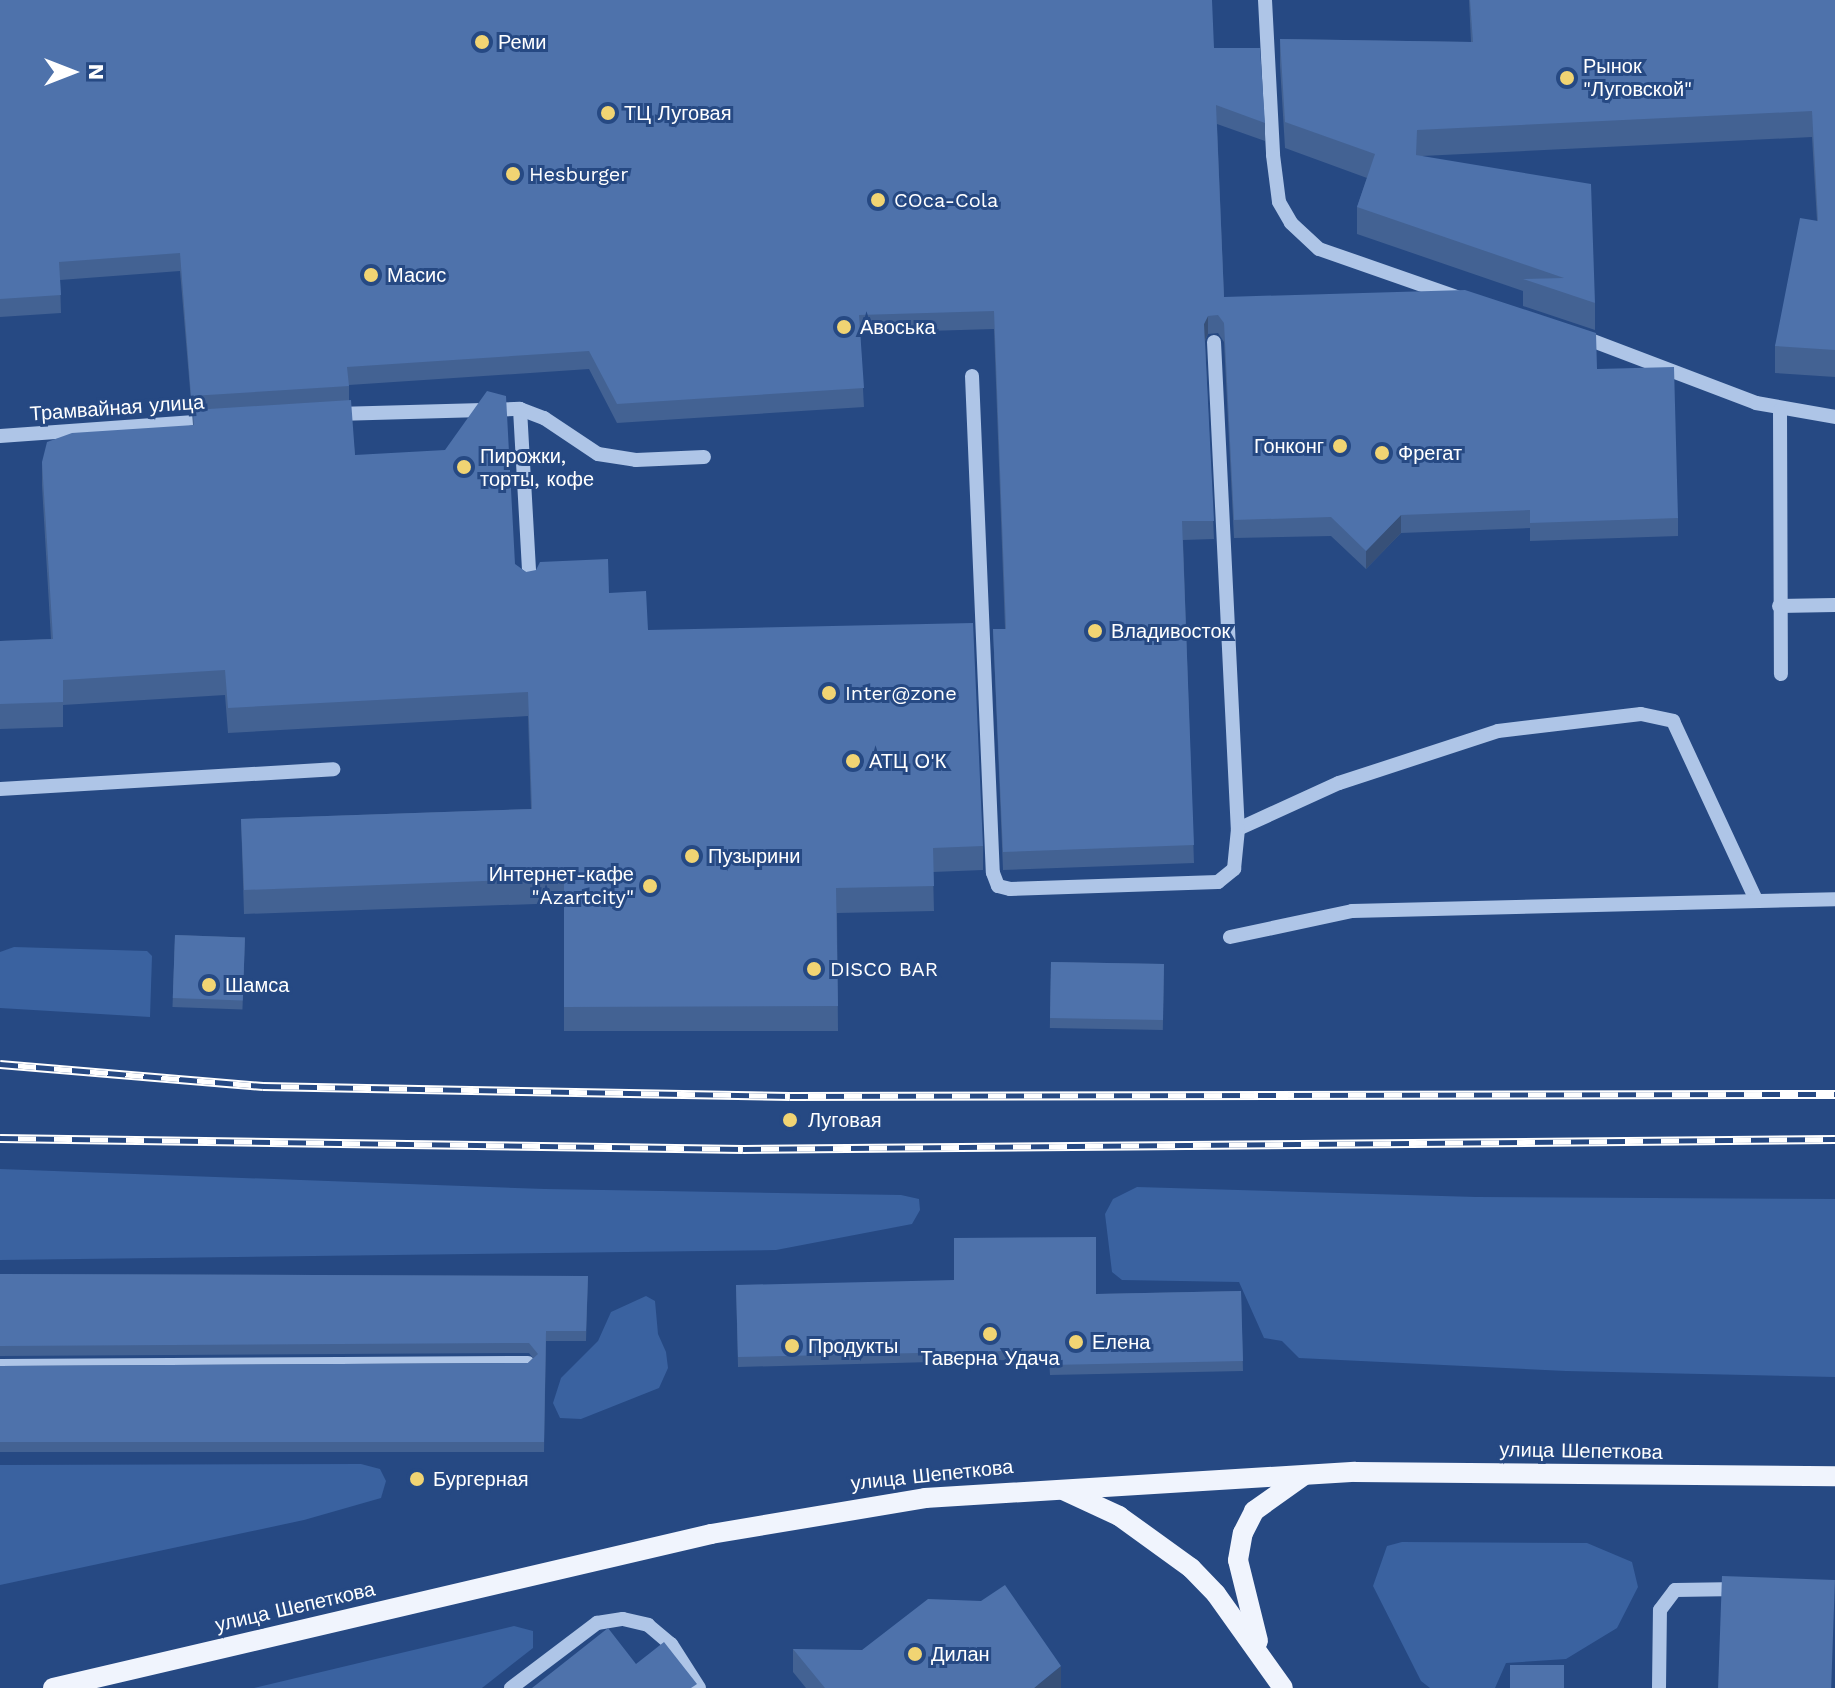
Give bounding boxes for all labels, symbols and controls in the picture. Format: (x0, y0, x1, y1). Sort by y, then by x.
place label: Реми (498, 30, 547, 54)
north arrow (32, 32, 112, 112)
marker: Реми (473, 33, 491, 51)
place label: Рынок "Луговской" (1583, 54, 1692, 101)
text: N (84, 64, 109, 80)
marker: Рынок "Луговской" (1558, 69, 1576, 87)
place label: ТЦ Луговая (624, 101, 732, 125)
marker: ТЦ Луговая (599, 104, 617, 122)
place label: Hesburger (529, 162, 628, 186)
marker: Hesburger (504, 165, 522, 183)
place label: COca-Cola (894, 188, 998, 212)
marker: COca-Cola (869, 191, 887, 209)
place label: Масис (387, 263, 446, 287)
marker: Масис (362, 266, 380, 284)
place label: Авоська (860, 315, 936, 339)
marker: Авоська (835, 318, 853, 336)
street label: Трамвайная улица (29, 390, 205, 426)
place label: Гонконг (1254, 434, 1324, 458)
marker: Гонконг (1331, 437, 1349, 455)
place label: Фрегат (1398, 441, 1462, 465)
place label: Пирожки, торты, кофе (480, 444, 594, 491)
marker: Фрегат (1373, 444, 1391, 462)
marker: Пирожки, торты, кофе (455, 458, 473, 476)
place label: Владивосток (1111, 619, 1230, 643)
marker: Владивосток (1086, 622, 1104, 640)
place label: Inter@zone (845, 681, 957, 705)
marker: Inter@zone (820, 684, 838, 702)
place label: АТЦ О'К (869, 749, 946, 773)
marker: АТЦ О'К (844, 752, 862, 770)
place label: Пузырини (708, 844, 800, 868)
marker: Пузырини (683, 847, 701, 865)
place label: Интернет-кафе "Azartcity" (489, 862, 634, 909)
marker: Интернет-кафе "Azartcity" (641, 877, 659, 895)
place label: DISCO BAR (830, 957, 938, 981)
marker: DISCO BAR (805, 960, 823, 978)
place label: Шамса (225, 973, 289, 997)
marker: Шамса (200, 976, 218, 994)
place label: Луговая (808, 1108, 882, 1132)
marker: Луговая (779, 1109, 801, 1131)
marker: Таверна Удача (981, 1325, 999, 1343)
place label: Елена (1092, 1330, 1150, 1354)
marker: Елена (1067, 1333, 1085, 1351)
place label: Продукты (808, 1334, 898, 1358)
marker: Продукты (783, 1337, 801, 1355)
place label: Таверна Удача (920, 1346, 1060, 1370)
street label: улица Шепеткова (1499, 1438, 1663, 1464)
street label: улица Шепеткова (850, 1455, 1014, 1495)
place label: Бургерная (433, 1467, 529, 1491)
marker: Бургерная (408, 1470, 426, 1488)
street label: улица Шепеткова (213, 1577, 377, 1637)
place label: Дилан (931, 1642, 990, 1666)
marker: Дилан (906, 1645, 924, 1663)

